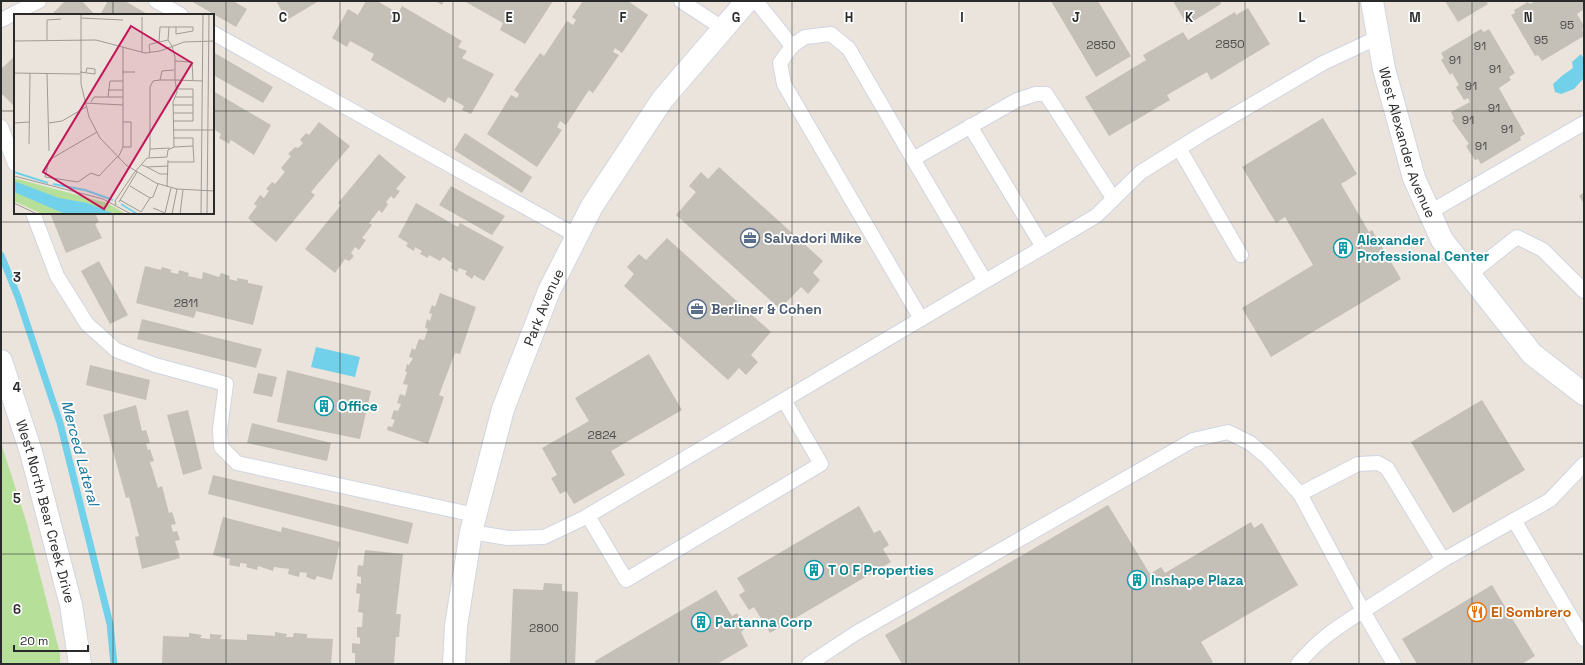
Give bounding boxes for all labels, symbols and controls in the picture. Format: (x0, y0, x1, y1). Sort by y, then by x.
text: C (279, 9, 287, 26)
text: D (392, 9, 401, 26)
text: E (505, 9, 513, 26)
text: F (620, 9, 627, 26)
text: G (732, 9, 740, 26)
text: H (845, 9, 853, 26)
text: I (960, 9, 964, 26)
text: J (1072, 9, 1080, 26)
text: K (1185, 9, 1194, 26)
text: L (1298, 9, 1306, 26)
text: M (1409, 9, 1421, 26)
text: N (1524, 9, 1532, 26)
inset map (14, 14, 214, 214)
house number: 95 (1560, 17, 1574, 33)
house number: 95 (1534, 32, 1548, 48)
house number: 2850 (1215, 36, 1245, 52)
house number: 2850 (1086, 37, 1116, 53)
house number: 91 (1474, 38, 1486, 54)
house number: 91 (1449, 52, 1461, 68)
house number: 91 (1489, 61, 1501, 77)
street label: West Alexander Avenue (1375, 65, 1440, 221)
house number: 91 (1465, 78, 1477, 94)
house number: 91 (1488, 100, 1500, 116)
house number: 91 (1462, 112, 1474, 128)
house number: 91 (1501, 121, 1513, 137)
house number: 91 (1475, 138, 1487, 154)
office icon: Salvadori Mike (739, 227, 761, 249)
place label: Salvadori Mike (764, 229, 862, 247)
place label: Alexander Professional Center (1357, 231, 1490, 265)
building icon: Alexander Professional Center (1332, 237, 1354, 259)
street label: Park Avenue (520, 265, 568, 348)
text: 3 (13, 269, 21, 286)
house number: 2811 (174, 295, 198, 311)
office icon: Berliner & Cohen (686, 298, 708, 320)
place label: Berliner & Cohen (711, 300, 822, 318)
text: 4 (13, 379, 21, 396)
building icon: Office (313, 395, 335, 417)
place label: Office (338, 397, 378, 415)
water label: Merced Lateral (57, 398, 104, 510)
street label: West North Bear Creek Drive (12, 417, 79, 605)
house number: 2824 (587, 427, 617, 443)
text: 5 (13, 490, 21, 507)
building icon: T O F Properties (803, 559, 825, 581)
place label: T O F Properties (828, 561, 934, 579)
building icon: Inshape Plaza (1126, 569, 1148, 591)
place label: Inshape Plaza (1151, 571, 1244, 589)
text: 6 (13, 601, 21, 618)
restaurant icon: El Sombrero (1466, 601, 1488, 623)
place label: El Sombrero (1491, 603, 1571, 621)
building icon: Partanna Corp (690, 611, 712, 633)
place label: Partanna Corp (715, 613, 812, 631)
house number: 2800 (529, 620, 559, 636)
scale bar (14, 627, 88, 653)
text: 20 m (20, 633, 48, 649)

